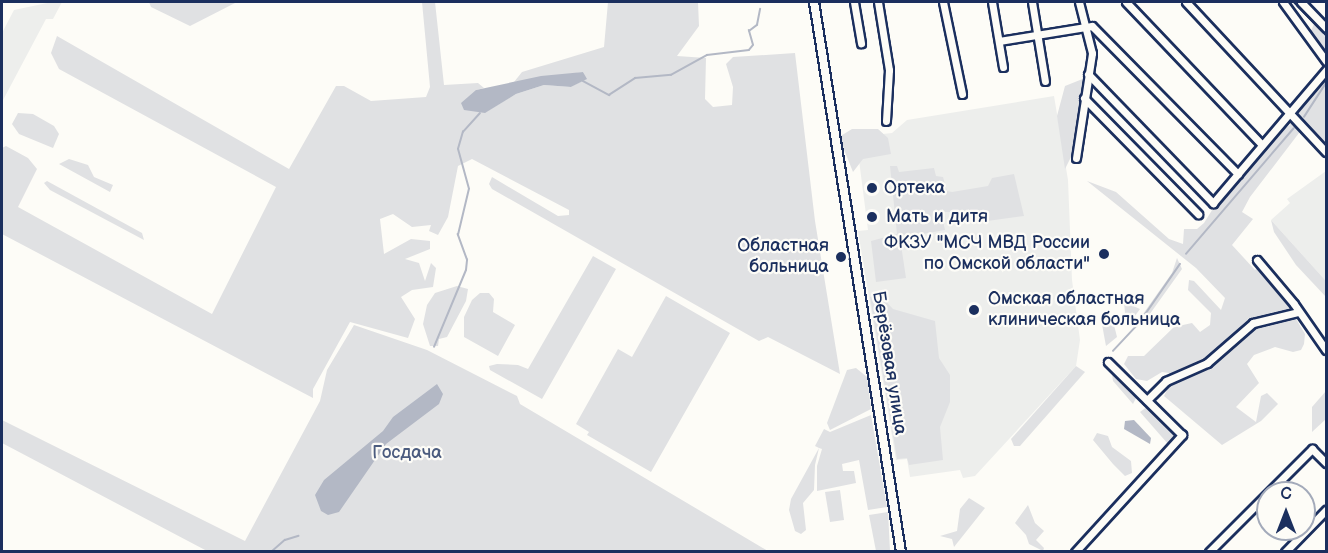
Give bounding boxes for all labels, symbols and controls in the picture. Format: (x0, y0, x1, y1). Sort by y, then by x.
place label: Ортека (884, 177, 945, 199)
marker: Ортека (865, 181, 879, 195)
place label: Мать и дитя (886, 206, 988, 228)
marker: Мать и дитя (863, 208, 881, 226)
place label: ФКЗУ "МСЧ МВД России по Омской области" (884, 233, 1090, 276)
place label: Областная больница (737, 236, 829, 278)
marker: ФКЗУ "МСЧ МВД России по Омской области" (1095, 245, 1113, 263)
marker: Областная больница (834, 250, 848, 264)
place label: Омская областная клиническая больница (988, 289, 1181, 332)
street label: Берёзовая улица (867, 290, 911, 436)
marker: Омская областная клиническая больница (965, 301, 983, 319)
park label: Госдача (372, 442, 442, 464)
north arrow (1256, 481, 1316, 541)
text: С (1280, 485, 1292, 504)

